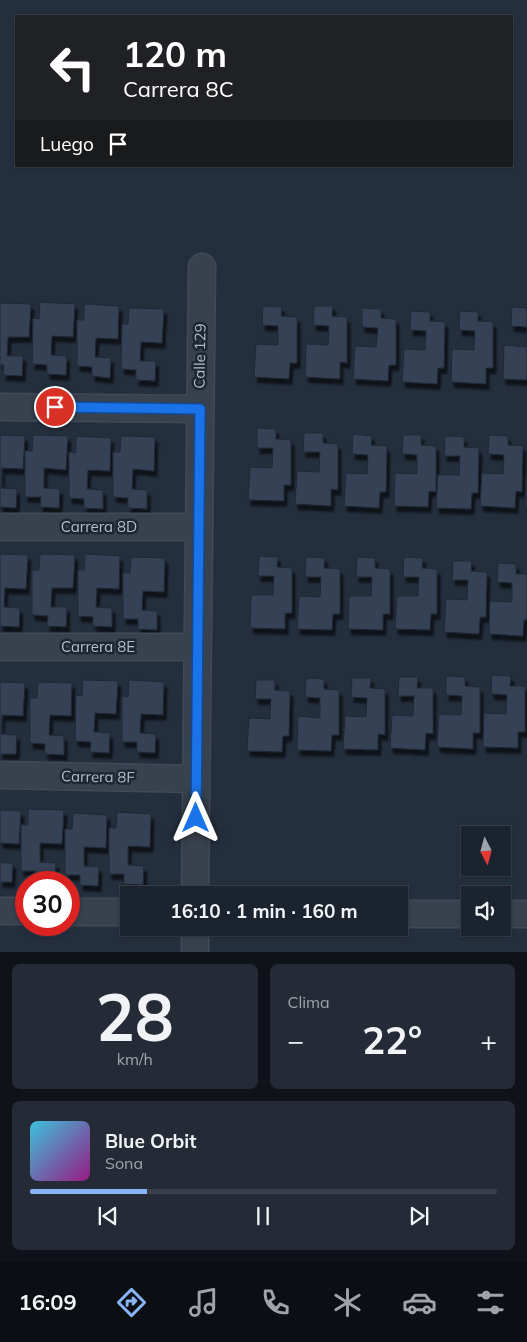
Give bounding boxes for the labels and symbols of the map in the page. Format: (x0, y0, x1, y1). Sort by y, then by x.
street label: Calle 129 (189, 323, 210, 389)
pin (34, 386, 76, 428)
street label: Carrera 8D (61, 517, 137, 536)
street label: Carrera 8E (61, 637, 135, 656)
street label: Carrera 8F (61, 766, 135, 787)
position arrow (169, 791, 221, 843)
north arrow (461, 826, 511, 876)
speed limit sign: 30 (15, 871, 80, 936)

